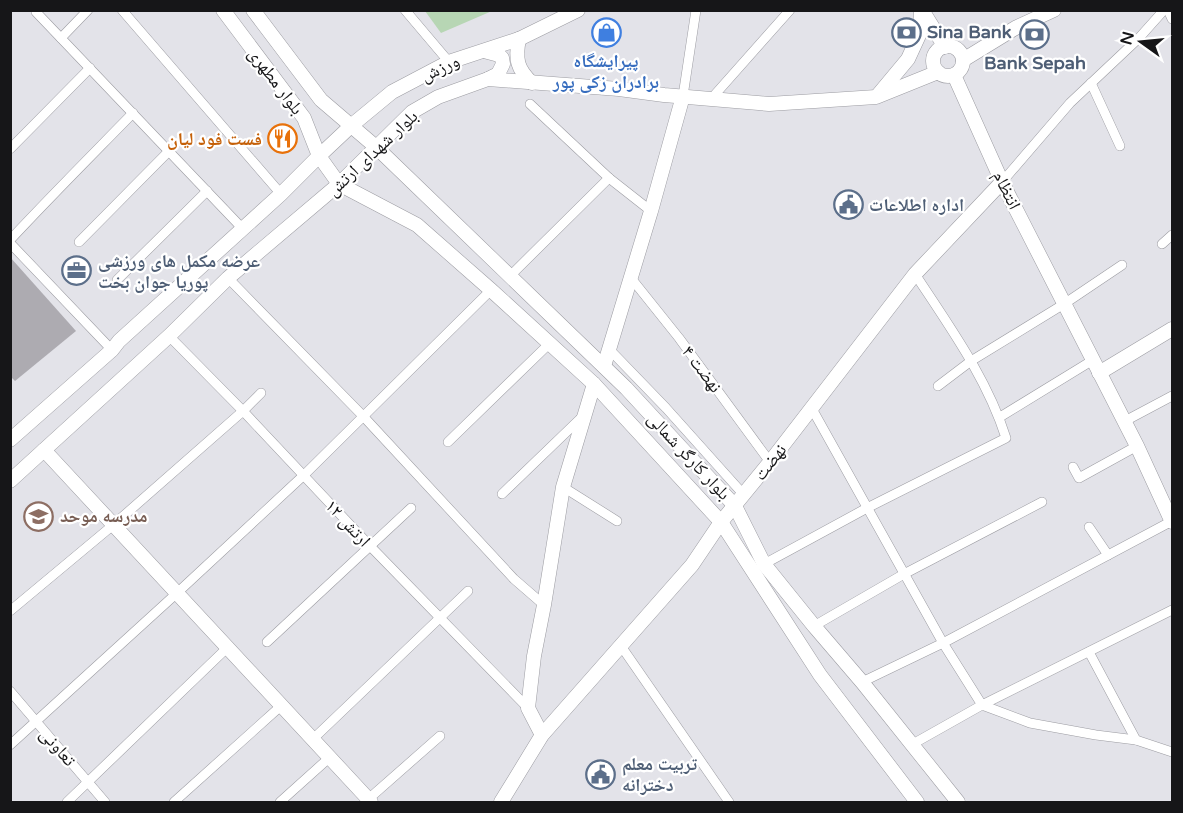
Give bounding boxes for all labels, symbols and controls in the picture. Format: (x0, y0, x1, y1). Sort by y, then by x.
north arrow (1111, 12, 1171, 72)
shop icon: پیرایشگاه برادران زکی پور (590, 16, 622, 48)
bank icon: Sina Bank (890, 16, 922, 48)
bank icon: Bank Sepah (1019, 18, 1051, 50)
place label: Sina Bank (927, 21, 1012, 43)
text: N (1116, 30, 1139, 47)
street label: بلوار مطهری (244, 43, 308, 119)
street label: ورزش (417, 49, 463, 87)
place label: پیرایشگاه برادران زکی پور (552, 50, 659, 93)
place label: Bank Sepah (984, 52, 1086, 74)
street label: بلوار شهدای ارتش (322, 105, 422, 201)
restaurant icon: فست فود لیان (267, 123, 299, 155)
place label: فست فود لیان (167, 128, 262, 150)
street label: انتظام (987, 167, 1026, 213)
public building icon: اداره اطلاعات (832, 189, 864, 221)
place label: اداره اطلاعات (869, 194, 964, 216)
place label: عرضه مکمل های ورزشی پوریا جوان بخت (98, 250, 260, 293)
office icon: عرضه مکمل های ورزشی پوریا جوان بخت (61, 255, 93, 287)
street label: نهضت ۴ (677, 341, 727, 397)
street label: بلوار کارگر شمالی (643, 408, 735, 505)
street label: نهضت (749, 439, 791, 485)
street label: ارتش ۱۲ (321, 495, 375, 551)
school or university icon: مدرسه موحد (23, 500, 55, 532)
place label: مدرسه موحد (60, 505, 147, 527)
street label: تعاونی (35, 723, 81, 771)
place label: تربیت معلم دخترانه (622, 753, 697, 796)
public building icon: تربیت معلم دخترانه (585, 758, 617, 790)

